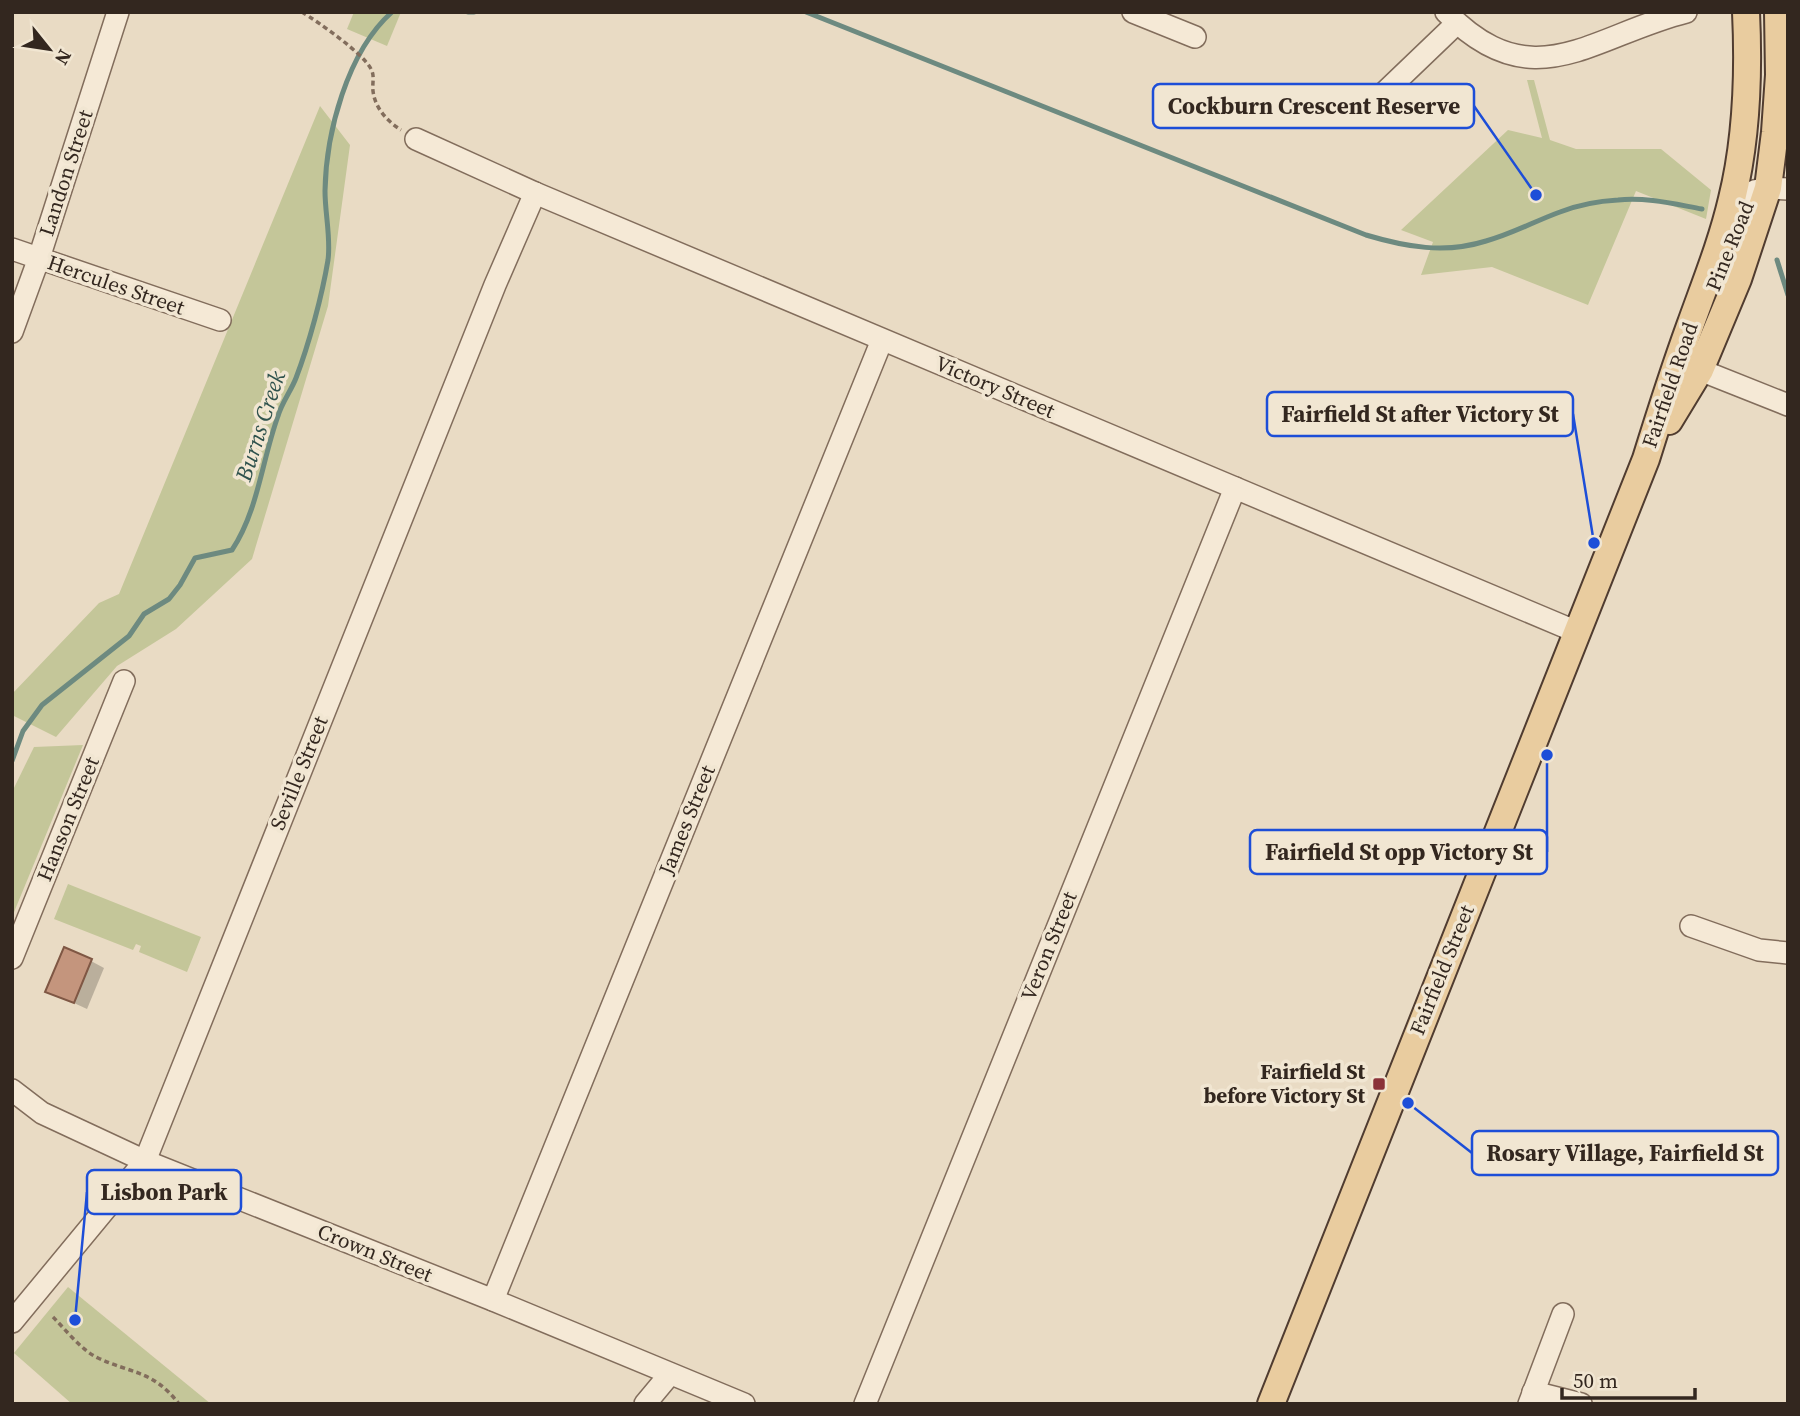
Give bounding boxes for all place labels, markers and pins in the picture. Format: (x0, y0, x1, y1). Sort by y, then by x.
callout: Cockburn Crescent Reserve (1153, 84, 1474, 128)
callout: Fairfield St after Victory St (1267, 392, 1573, 436)
callout: Fairfield St opp Victory St (1250, 830, 1547, 874)
place label: Fairfield St before Victory St (1203, 1057, 1365, 1110)
marker: Fairfield St before Victory St (1371, 1076, 1387, 1092)
callout: Rosary Village, Fairfield St (1472, 1131, 1778, 1175)
callout: Lisbon Park (87, 1170, 241, 1214)

